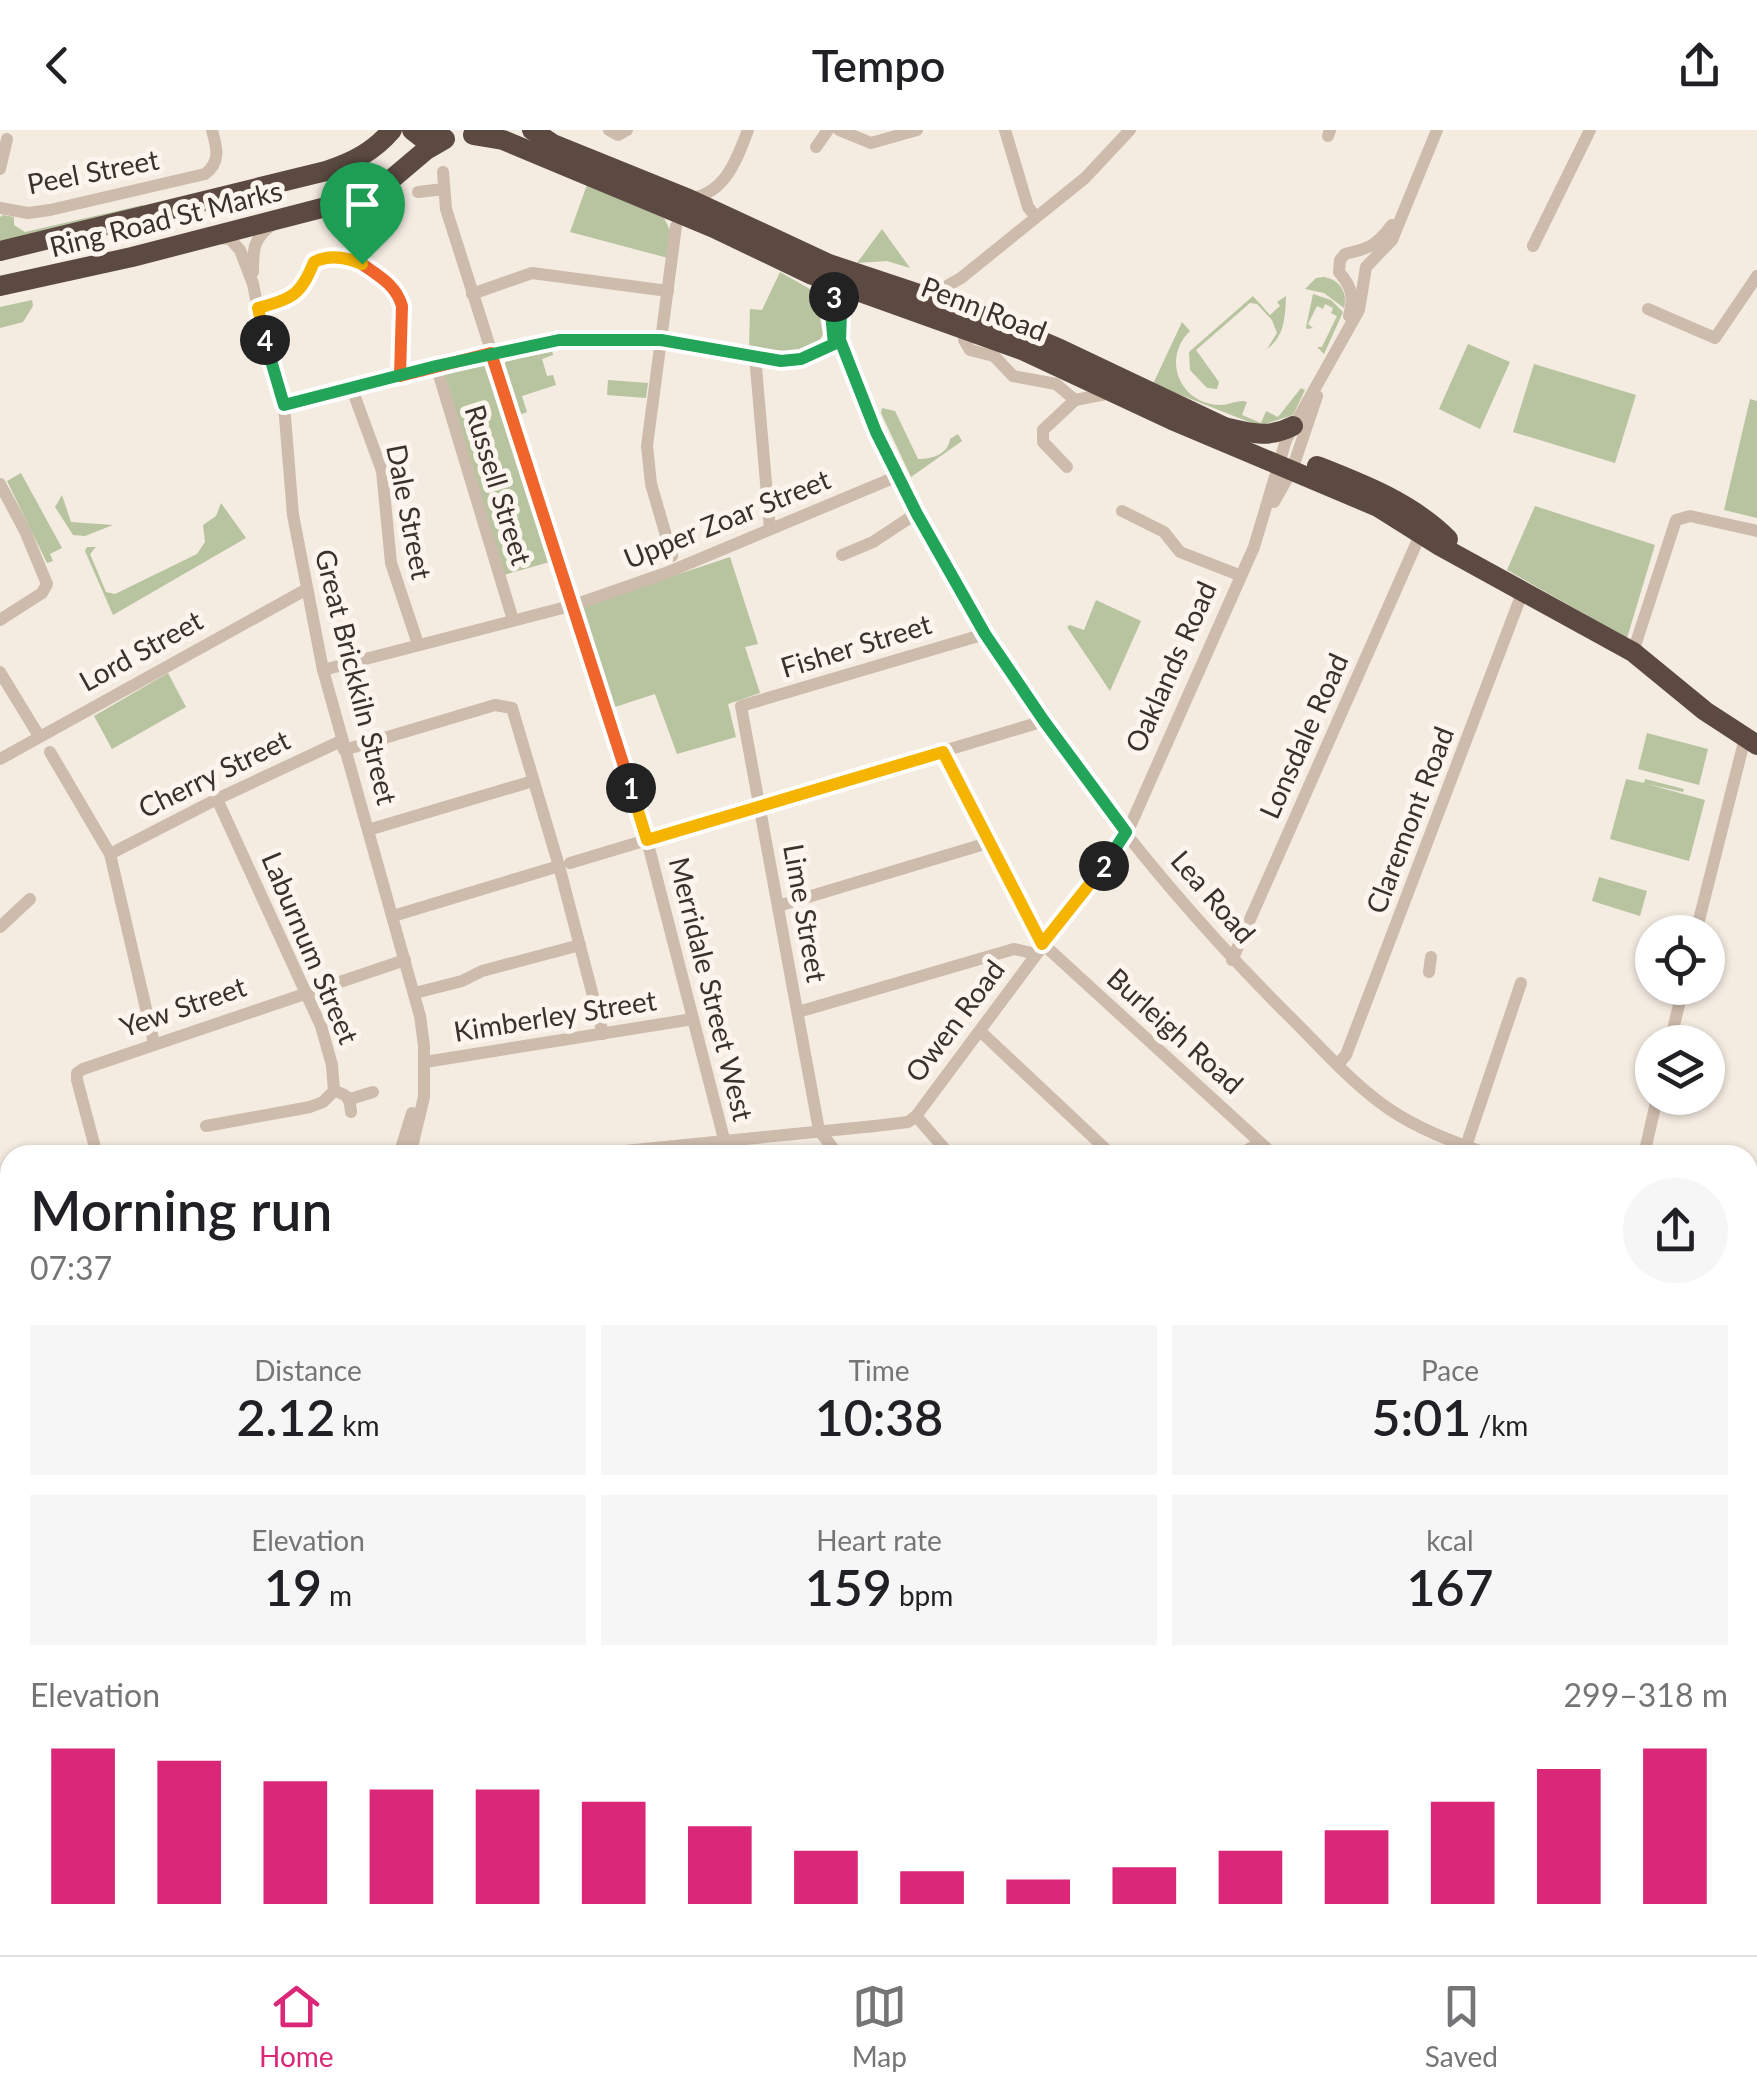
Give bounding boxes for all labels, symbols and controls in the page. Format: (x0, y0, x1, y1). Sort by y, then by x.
icon: back (30, 38, 85, 93)
text: Tempo (812, 38, 945, 92)
icon: share (1672, 38, 1727, 93)
street label: Peel Street (24, 142, 161, 200)
pin (320, 162, 405, 265)
street label: Ring Road St Marks (46, 173, 286, 263)
icon: arrive (335, 177, 390, 232)
street label: Penn Road (917, 269, 1052, 347)
pin: 3 (809, 272, 859, 322)
text: 3 (826, 280, 842, 314)
pin: 4 (240, 315, 290, 365)
text: 4 (257, 323, 273, 357)
street label: Russell Street (458, 400, 539, 569)
street label: Dale Street (380, 441, 440, 582)
street label: Upper Zoar Street (618, 461, 835, 575)
street label: Great Brickkiln Street (309, 546, 405, 808)
street label: Oaklands Road (1117, 576, 1223, 757)
street label: Lord Street (73, 602, 208, 698)
street label: Fisher Street (776, 606, 935, 684)
street label: Lonsdale Road (1252, 648, 1355, 823)
street label: Claremont Road (1358, 721, 1460, 918)
street label: Cherry Street (132, 722, 295, 824)
pin: 1 (606, 763, 656, 813)
text: 1 (623, 771, 639, 805)
street label: Lime Street (777, 841, 835, 985)
pin: 2 (1079, 841, 1129, 891)
street label: Lea Road (1164, 843, 1263, 950)
street label: Laburnum Street (255, 847, 367, 1049)
text: 2 (1096, 849, 1112, 883)
street label: Merridale Street West (663, 853, 761, 1124)
map controls (1635, 915, 1725, 1115)
button: locate (1635, 915, 1725, 1005)
street label: Owen Road (897, 953, 1011, 1088)
street label: Burleigh Road (1101, 960, 1251, 1100)
street label: Yew Street (115, 969, 250, 1044)
street label: Kimberley Street (451, 982, 659, 1048)
button: layers (1635, 1025, 1725, 1115)
text: Morning run (30, 1177, 332, 1243)
button: share (1623, 1178, 1728, 1283)
text: 07:37 (30, 1248, 112, 1287)
text: Distance (254, 1353, 362, 1387)
text: Time (849, 1353, 909, 1387)
text: Pace (1421, 1353, 1479, 1387)
text: 2.12 (236, 1387, 335, 1447)
text: 10:38 (815, 1387, 943, 1447)
text: 5:01 (1372, 1387, 1471, 1447)
text: km (335, 1408, 380, 1442)
text: /km (1471, 1408, 1528, 1442)
text: Elevation (251, 1523, 365, 1557)
text: Heart rate (816, 1523, 942, 1557)
text: kcal (1426, 1523, 1474, 1557)
text: 19 (264, 1557, 322, 1617)
text: 159 (805, 1557, 892, 1617)
text: 167 (1406, 1557, 1494, 1617)
text: m (322, 1578, 352, 1612)
text: bpm (892, 1578, 953, 1612)
text: Elevation (30, 1675, 160, 1714)
text: 299–318 m (1564, 1675, 1728, 1714)
tab: Home (259, 1979, 334, 2073)
tab: Map (852, 1979, 907, 2073)
tab: Saved (1425, 1979, 1498, 2073)

